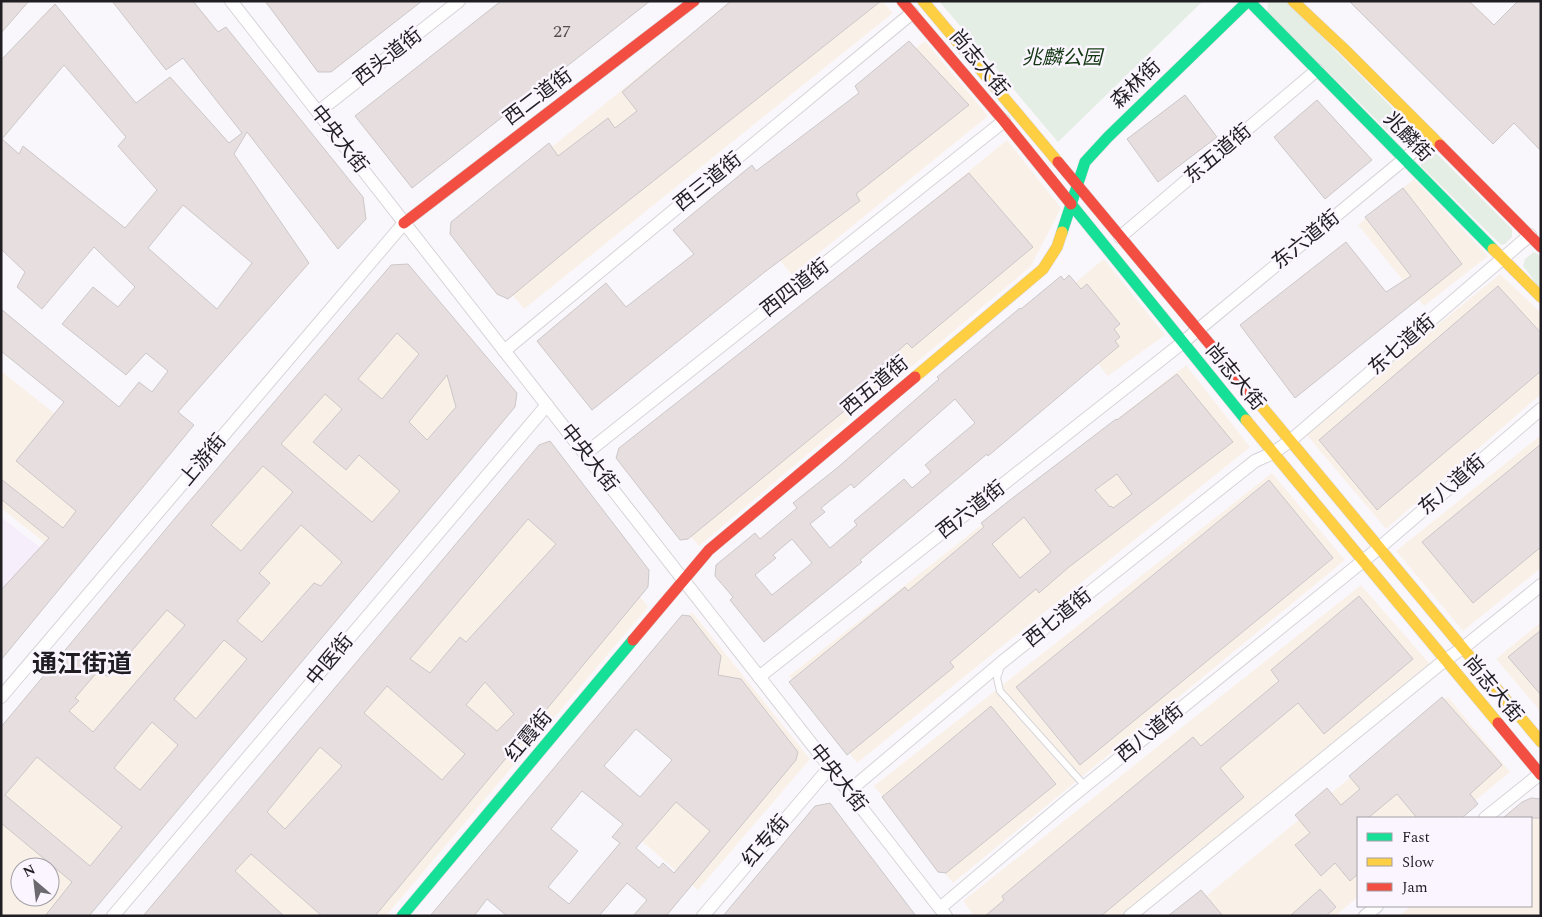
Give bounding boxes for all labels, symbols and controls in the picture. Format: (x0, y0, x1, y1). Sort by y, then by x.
house number: 27 (553, 18, 571, 45)
street label: 西头道街 (347, 21, 429, 93)
street label: 尚志大街 (942, 23, 1016, 103)
park label: 兆麟公园 (1022, 43, 1105, 73)
street label: 森林街 (1104, 52, 1168, 116)
street label: 西二道街 (497, 61, 579, 133)
street label: 中央大街 (303, 98, 375, 180)
street label: 兆麟街 (1376, 105, 1440, 169)
street label: 东五道街 (1178, 117, 1258, 191)
street label: 西三道街 (667, 145, 749, 219)
street label: 东六道街 (1265, 203, 1347, 277)
street label: 西四道街 (754, 252, 836, 324)
street label: 东七道街 (1362, 307, 1442, 383)
street label: 尚志大街 (1198, 337, 1272, 417)
street label: 西五道街 (835, 349, 915, 423)
street label: 中央大街 (553, 417, 625, 499)
street label: 上游街 (172, 427, 234, 493)
street label: 东八道街 (1412, 447, 1492, 523)
street label: 西六道街 (930, 474, 1012, 546)
street label: 西七道街 (1017, 581, 1099, 655)
street label: 中医街 (299, 627, 361, 693)
district label: 通江街道 (32, 646, 132, 684)
street label: 尚志大街 (1456, 649, 1530, 729)
street label: 西八道街 (1109, 696, 1191, 770)
street label: 红霞街 (498, 703, 560, 769)
street label: 中央大街 (802, 737, 874, 819)
street label: 红专街 (735, 808, 797, 874)
legend (1357, 817, 1532, 907)
text: Fast (1402, 826, 1430, 849)
text: Slow (1402, 851, 1434, 874)
north arrow (10, 857, 60, 907)
text: N (19, 859, 39, 883)
text: Jam (1402, 876, 1428, 899)

